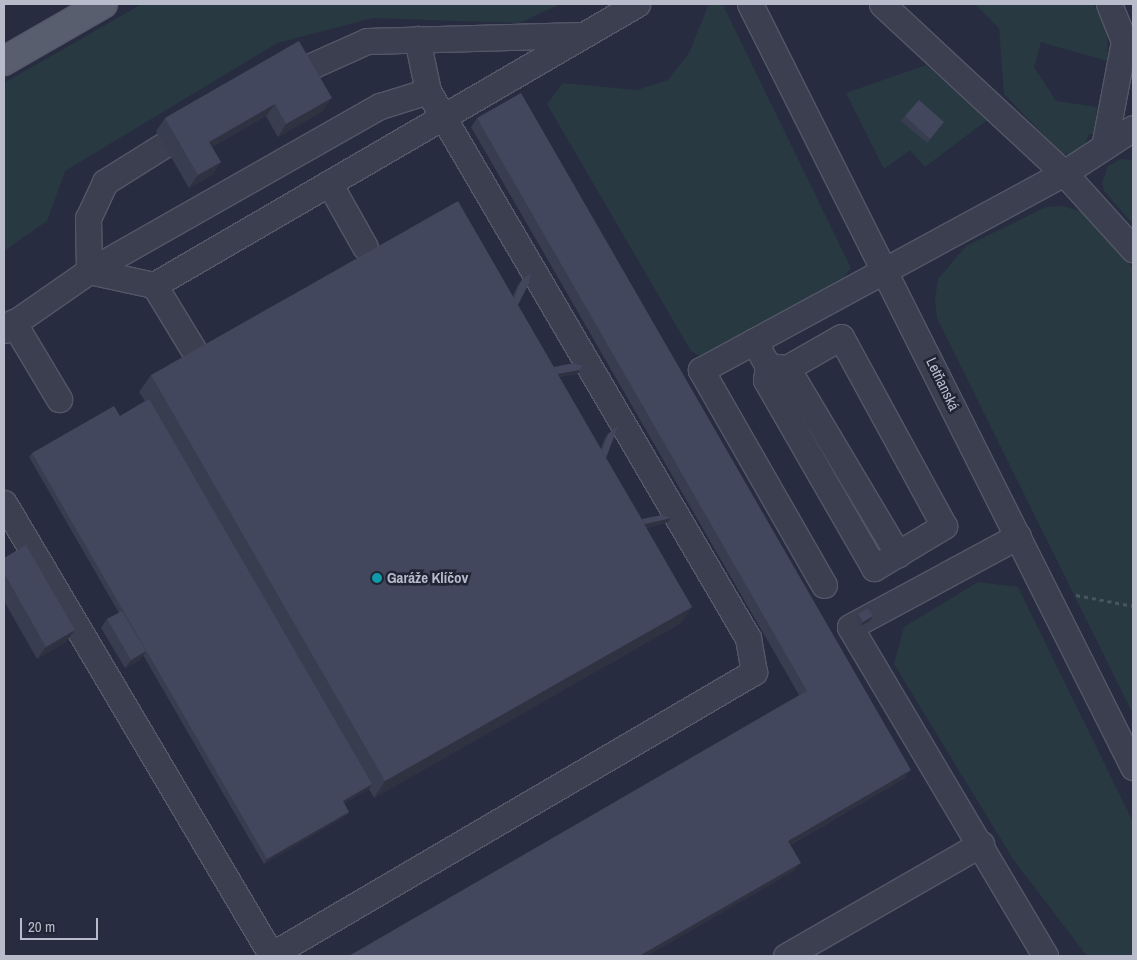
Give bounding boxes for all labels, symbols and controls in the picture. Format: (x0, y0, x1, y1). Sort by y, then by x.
street label: Letňanská (922, 355, 964, 413)
place label: Garáže Klíčov (387, 569, 468, 587)
marker: Garáže Klíčov (371, 572, 383, 584)
scale bar (22, 908, 100, 940)
text: 20 m (28, 916, 55, 937)

